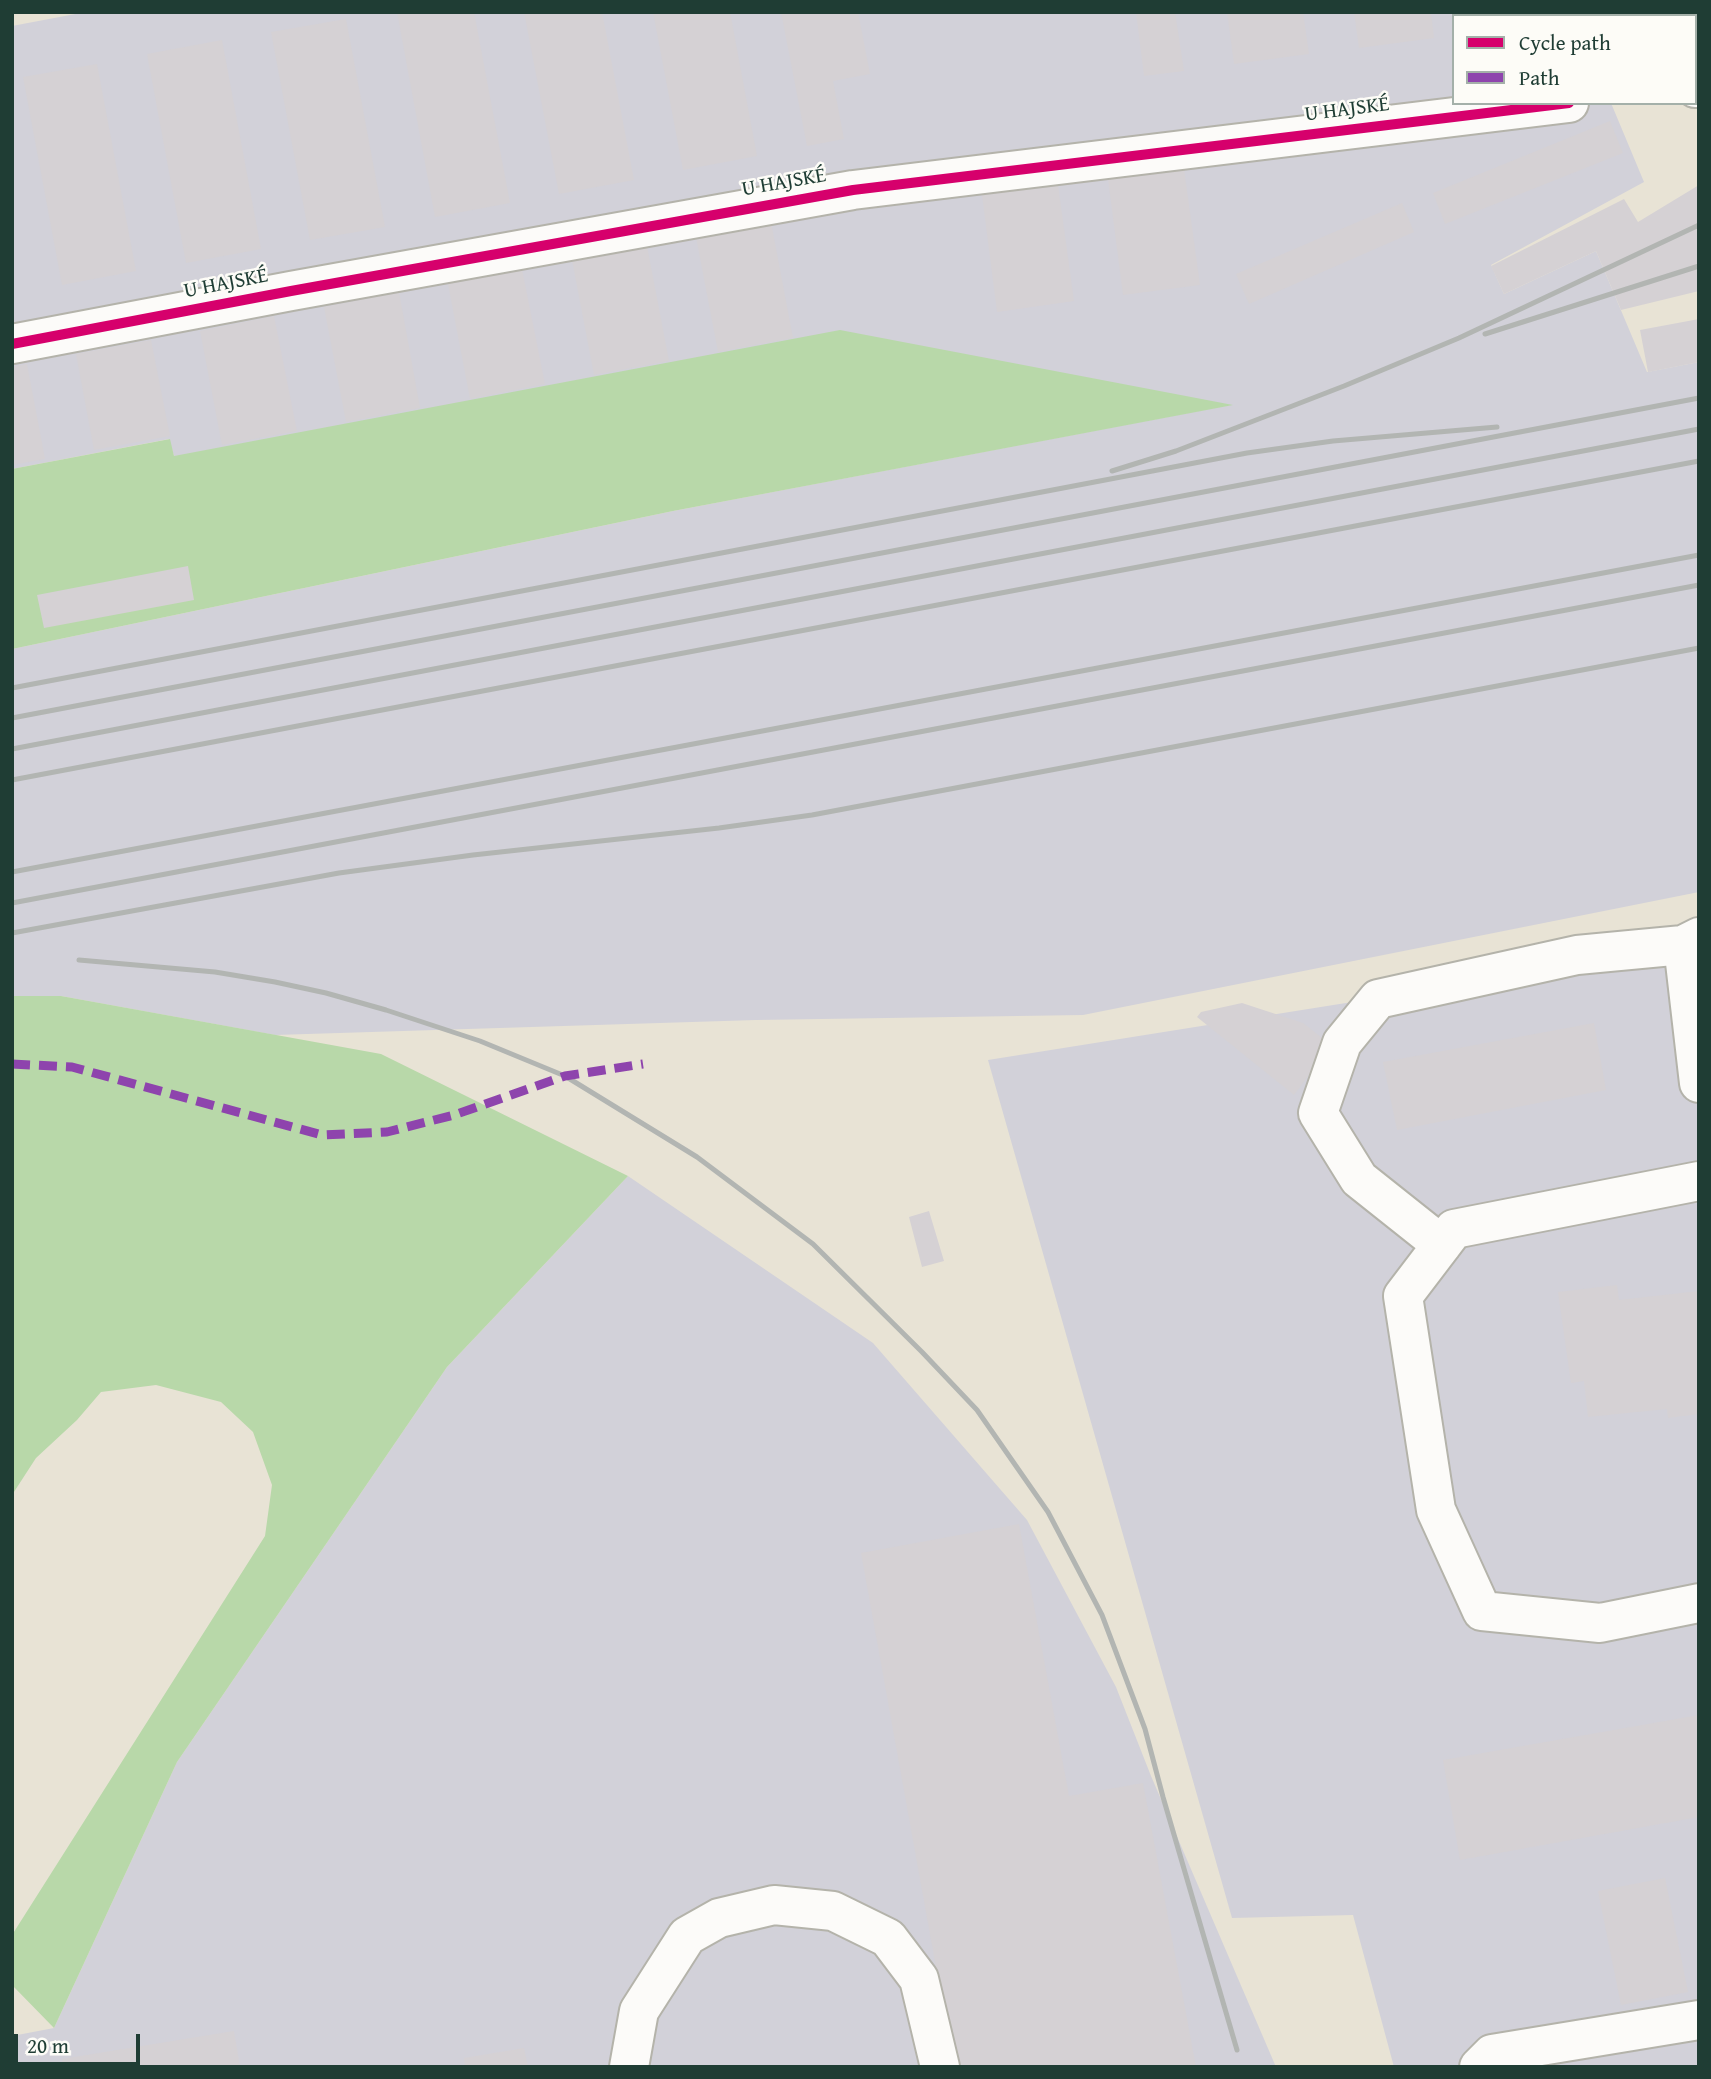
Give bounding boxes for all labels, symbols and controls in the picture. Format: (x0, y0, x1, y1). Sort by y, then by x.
legend (1452, 14, 1697, 105)
text: Cycle path (1519, 27, 1611, 58)
text: Path (1519, 62, 1559, 93)
street label: U HAJSKÉ (1303, 92, 1391, 128)
street label: U HAJSKÉ (740, 163, 828, 203)
street label: U HAJSKÉ (182, 264, 270, 304)
scale bar (18, 2020, 144, 2064)
text: 20 m (27, 2030, 69, 2061)

